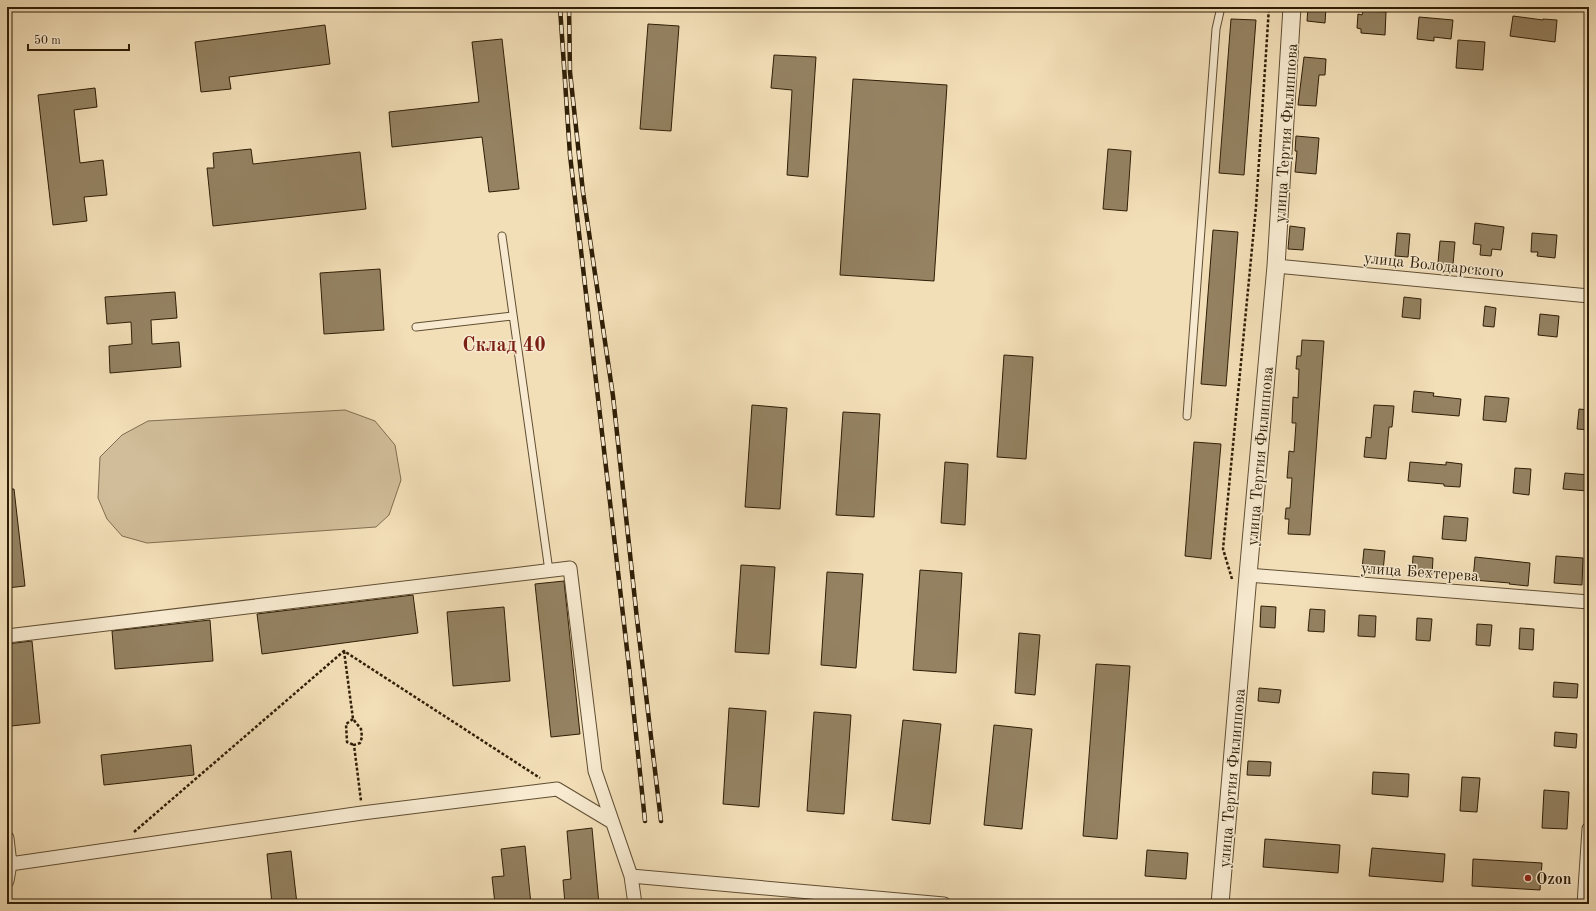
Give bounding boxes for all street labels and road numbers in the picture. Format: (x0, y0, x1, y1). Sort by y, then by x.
street label: улица Тертия Филиппова (1273, 43, 1301, 224)
street label: улица Володарского (1363, 251, 1505, 281)
street label: улица Тертия Филиппова (1245, 366, 1277, 547)
street label: улица Бехтерева (1360, 561, 1480, 585)
street label: улица Тертия Филиппова (1217, 688, 1249, 869)

